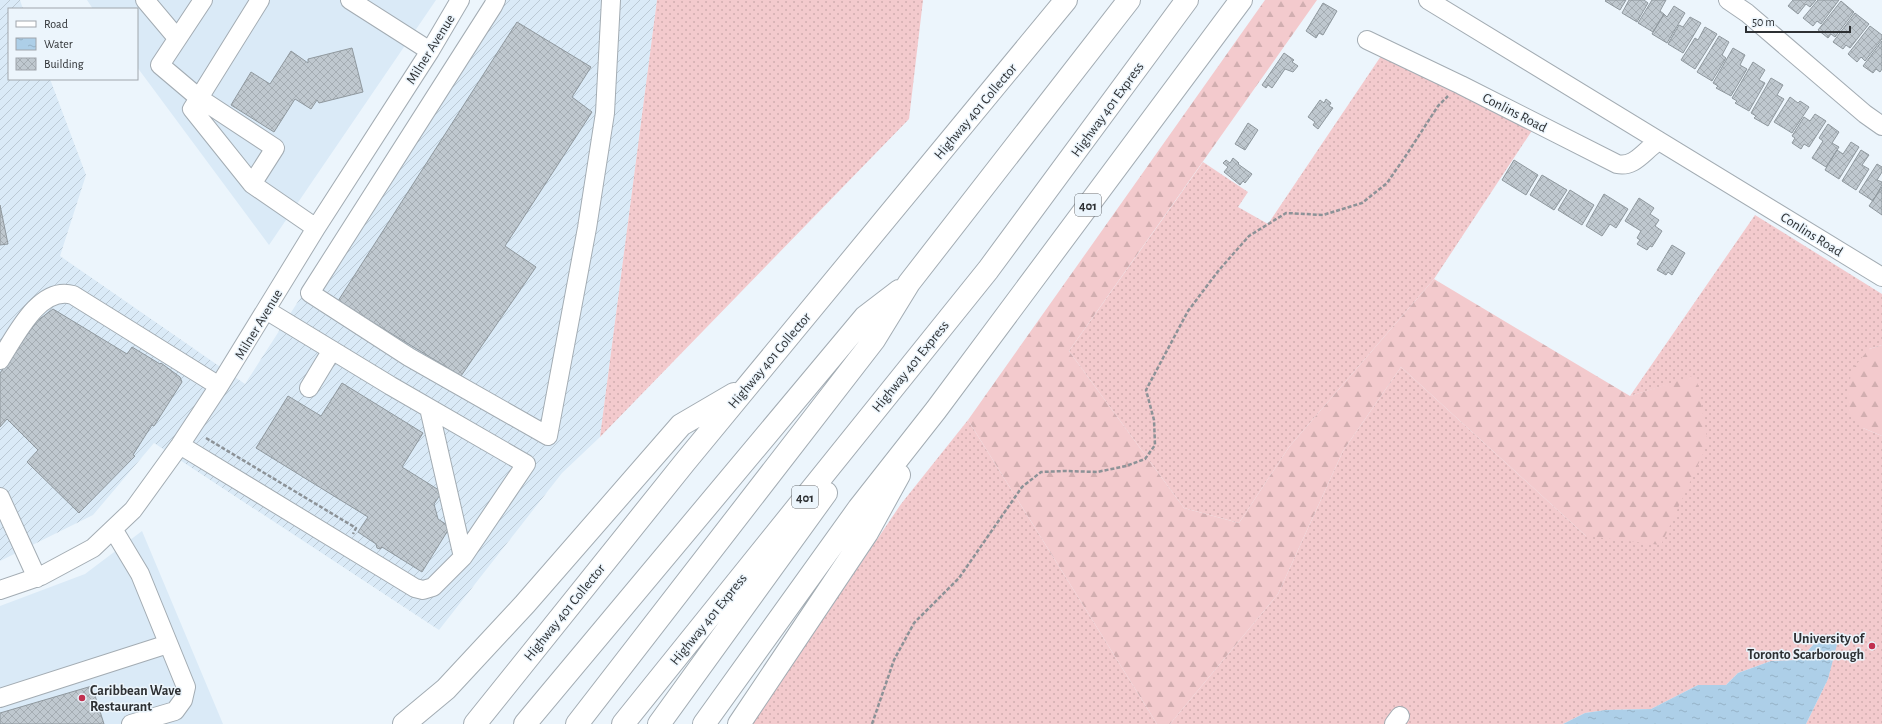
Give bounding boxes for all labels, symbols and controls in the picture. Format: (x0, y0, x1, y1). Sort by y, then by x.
legend (8, 8, 138, 80)
scale bar (1746, 8, 1850, 34)
street label: Milner Avenue (404, 12, 458, 87)
text: 50 m (1752, 16, 1775, 28)
text: Road (44, 18, 68, 30)
text: Water (44, 38, 73, 50)
text: Building (44, 58, 84, 70)
street label: Highway 401 Express (1069, 60, 1147, 159)
street label: Highway 401 Collector (932, 61, 1020, 162)
street label: Conlins Road (1480, 91, 1549, 135)
road number: 401 (1075, 194, 1101, 216)
street label: Conlins Road (1778, 210, 1845, 259)
street label: Milner Avenue (232, 287, 285, 362)
street label: Highway 401 Collector (726, 310, 814, 411)
street label: Highway 401 Express (870, 318, 952, 415)
road number: 401 (792, 486, 818, 508)
street label: Highway 401 Collector (522, 561, 608, 664)
street label: Highway 401 Express (668, 571, 750, 668)
place label: University of Toronto Scarborough (1747, 632, 1865, 662)
marker: University of Toronto Scarborough (1867, 641, 1877, 651)
place label: Caribbean Wave Restaurant (90, 684, 181, 714)
marker: Caribbean Wave Restaurant (77, 693, 87, 703)

